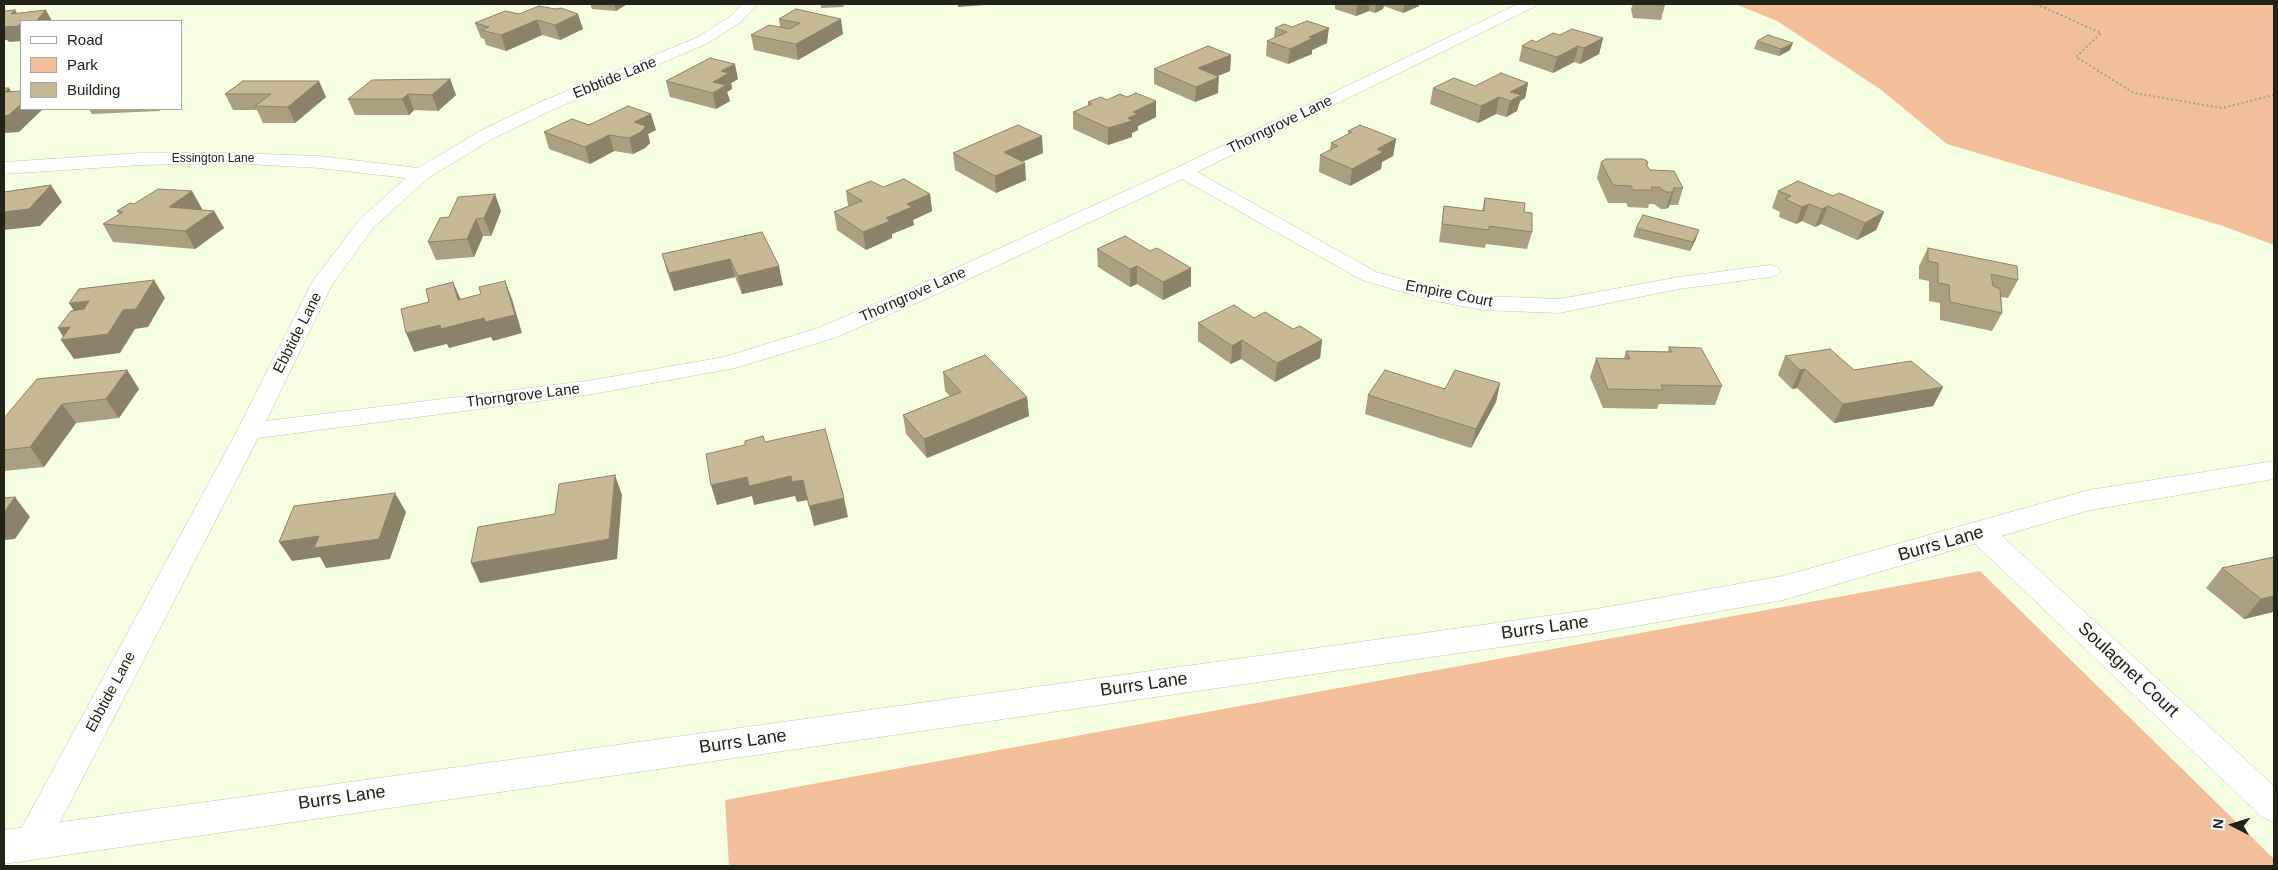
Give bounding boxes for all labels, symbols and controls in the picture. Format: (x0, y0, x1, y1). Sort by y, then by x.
legend (20, 20, 182, 110)
text: Road (67, 31, 103, 48)
street label: Ebbtide Lane (571, 53, 659, 103)
text: Park (67, 56, 98, 73)
text: Building (67, 81, 120, 98)
street label: Thorngrove Lane (1225, 92, 1335, 158)
street label: Essington Lane (172, 152, 254, 166)
street label: Thorngrove Lane (857, 264, 969, 326)
street label: Empire Court (1404, 277, 1494, 311)
street label: Ebbtide Lane (270, 290, 326, 376)
street label: Thorngrove Lane (465, 380, 581, 412)
street label: Burrs Lane (1896, 521, 1986, 567)
street label: Burrs Lane (1500, 611, 1590, 645)
street label: Soulagnet Court (2073, 618, 2183, 722)
street label: Ebbtide Lane (82, 649, 140, 735)
street label: Burrs Lane (1099, 668, 1189, 702)
street label: Burrs Lane (698, 725, 788, 759)
street label: Burrs Lane (297, 781, 387, 815)
north arrow (2208, 800, 2258, 850)
text: N (2210, 818, 2226, 829)

